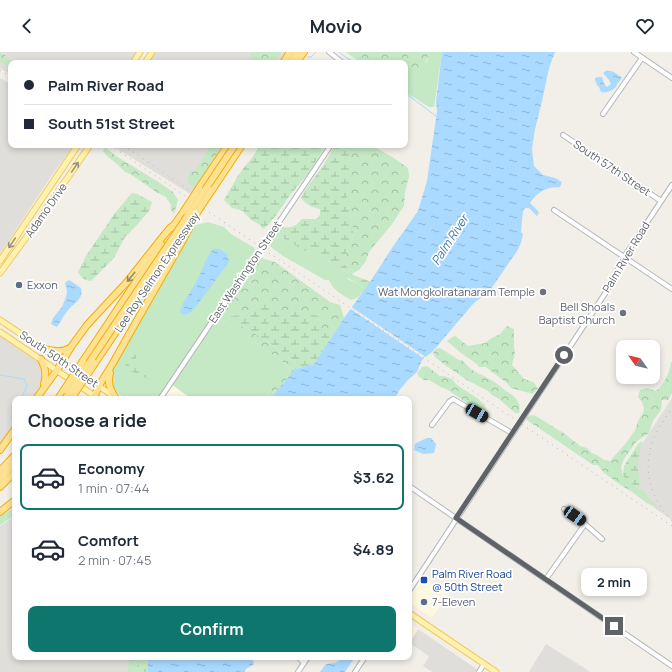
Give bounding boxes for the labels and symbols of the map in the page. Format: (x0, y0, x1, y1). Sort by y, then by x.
street label: South 57th Street (571, 136, 654, 199)
one-way arrow (71, 161, 79, 172)
street label: Adamo Drive (21, 179, 70, 240)
street label: Lee Roy Selmon Expressway (111, 208, 203, 335)
water label: Palm River (427, 210, 473, 268)
street label: East Washington Street (205, 218, 284, 326)
street label: Palm River Road (599, 219, 653, 295)
one-way arrow (8, 237, 16, 248)
one-way arrow (126, 271, 135, 282)
place label: Exxon (27, 277, 58, 292)
marker: Exxon (14, 280, 24, 290)
place label: Wat Mongkolratanaram Temple (378, 284, 536, 299)
marker: Wat Mongkolratanaram Temple (538, 287, 548, 297)
place label: Bell Shoals Baptist Church (539, 299, 615, 327)
marker: Bell Shoals Baptist Church (618, 308, 628, 318)
street label: South 50th Street (17, 327, 101, 390)
north arrow (616, 340, 660, 384)
route start (555, 346, 573, 364)
car (464, 402, 490, 424)
car (562, 504, 588, 528)
place label: Palm River Road @ 50th Street (432, 566, 512, 594)
callout: 2 min (581, 568, 647, 596)
marker: Palm River Road @ 50th Street (419, 575, 429, 585)
place label: 7-Eleven (432, 594, 475, 609)
marker: 7-Eleven (419, 597, 429, 607)
route end (605, 617, 623, 635)

